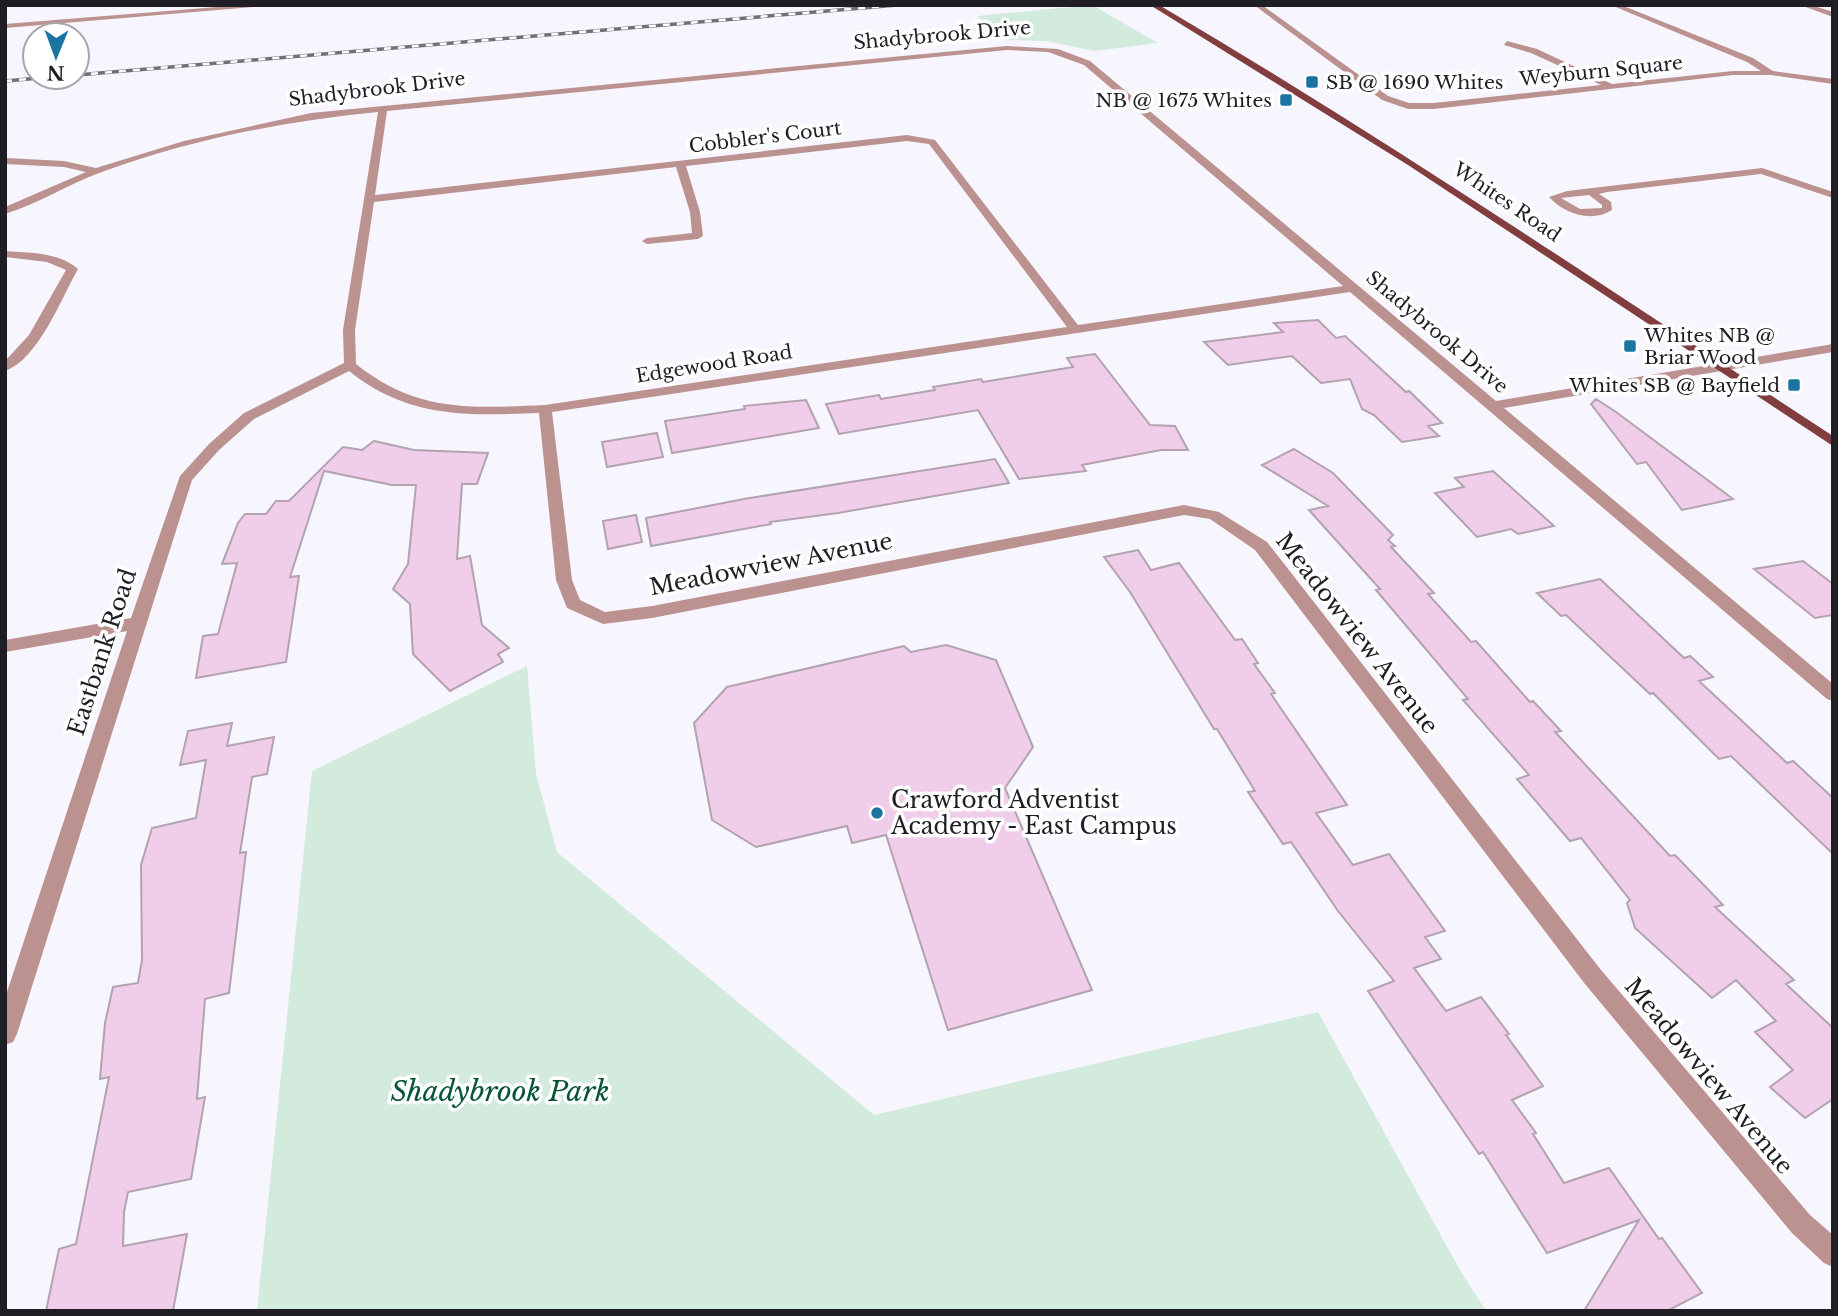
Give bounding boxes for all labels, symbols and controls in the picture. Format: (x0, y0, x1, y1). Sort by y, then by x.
street label: Shadybrook Drive (852, 16, 1032, 54)
north arrow (21, 21, 91, 91)
street label: Weyburn Square (1517, 51, 1684, 91)
text: N (46, 61, 65, 84)
street label: Shadybrook Drive (287, 67, 467, 111)
place label: SB @ 1690 Whites (1326, 71, 1503, 94)
marker: SB @ 1690 Whites (1304, 74, 1320, 90)
place label: NB @ 1675 Whites (1095, 89, 1272, 112)
marker: NB @ 1675 Whites (1278, 92, 1294, 108)
street label: Cobbler's Court (688, 116, 843, 158)
street label: Whites Road (1448, 157, 1565, 247)
street label: Shadybrook Drive (1361, 266, 1513, 398)
place label: Whites NB @ Briar Wood (1643, 324, 1775, 369)
marker: Whites NB @ Briar Wood (1622, 338, 1638, 354)
street label: Edgewood Road (634, 340, 794, 388)
place label: Whites SB @ Bayfield (1568, 374, 1780, 397)
marker: Whites SB @ Bayfield (1786, 377, 1802, 393)
street label: Meadowview Avenue (647, 527, 895, 601)
street label: Meadowview Avenue (1270, 527, 1444, 739)
street label: Eastbank Road (62, 565, 142, 739)
place label: Crawford Adventist Academy - East Campus (890, 786, 1177, 840)
marker: Crawford Adventist Academy - East Campus (869, 805, 885, 821)
street label: Meadowview Avenue (1619, 972, 1799, 1180)
park label: Shadybrook Park (390, 1074, 610, 1109)

